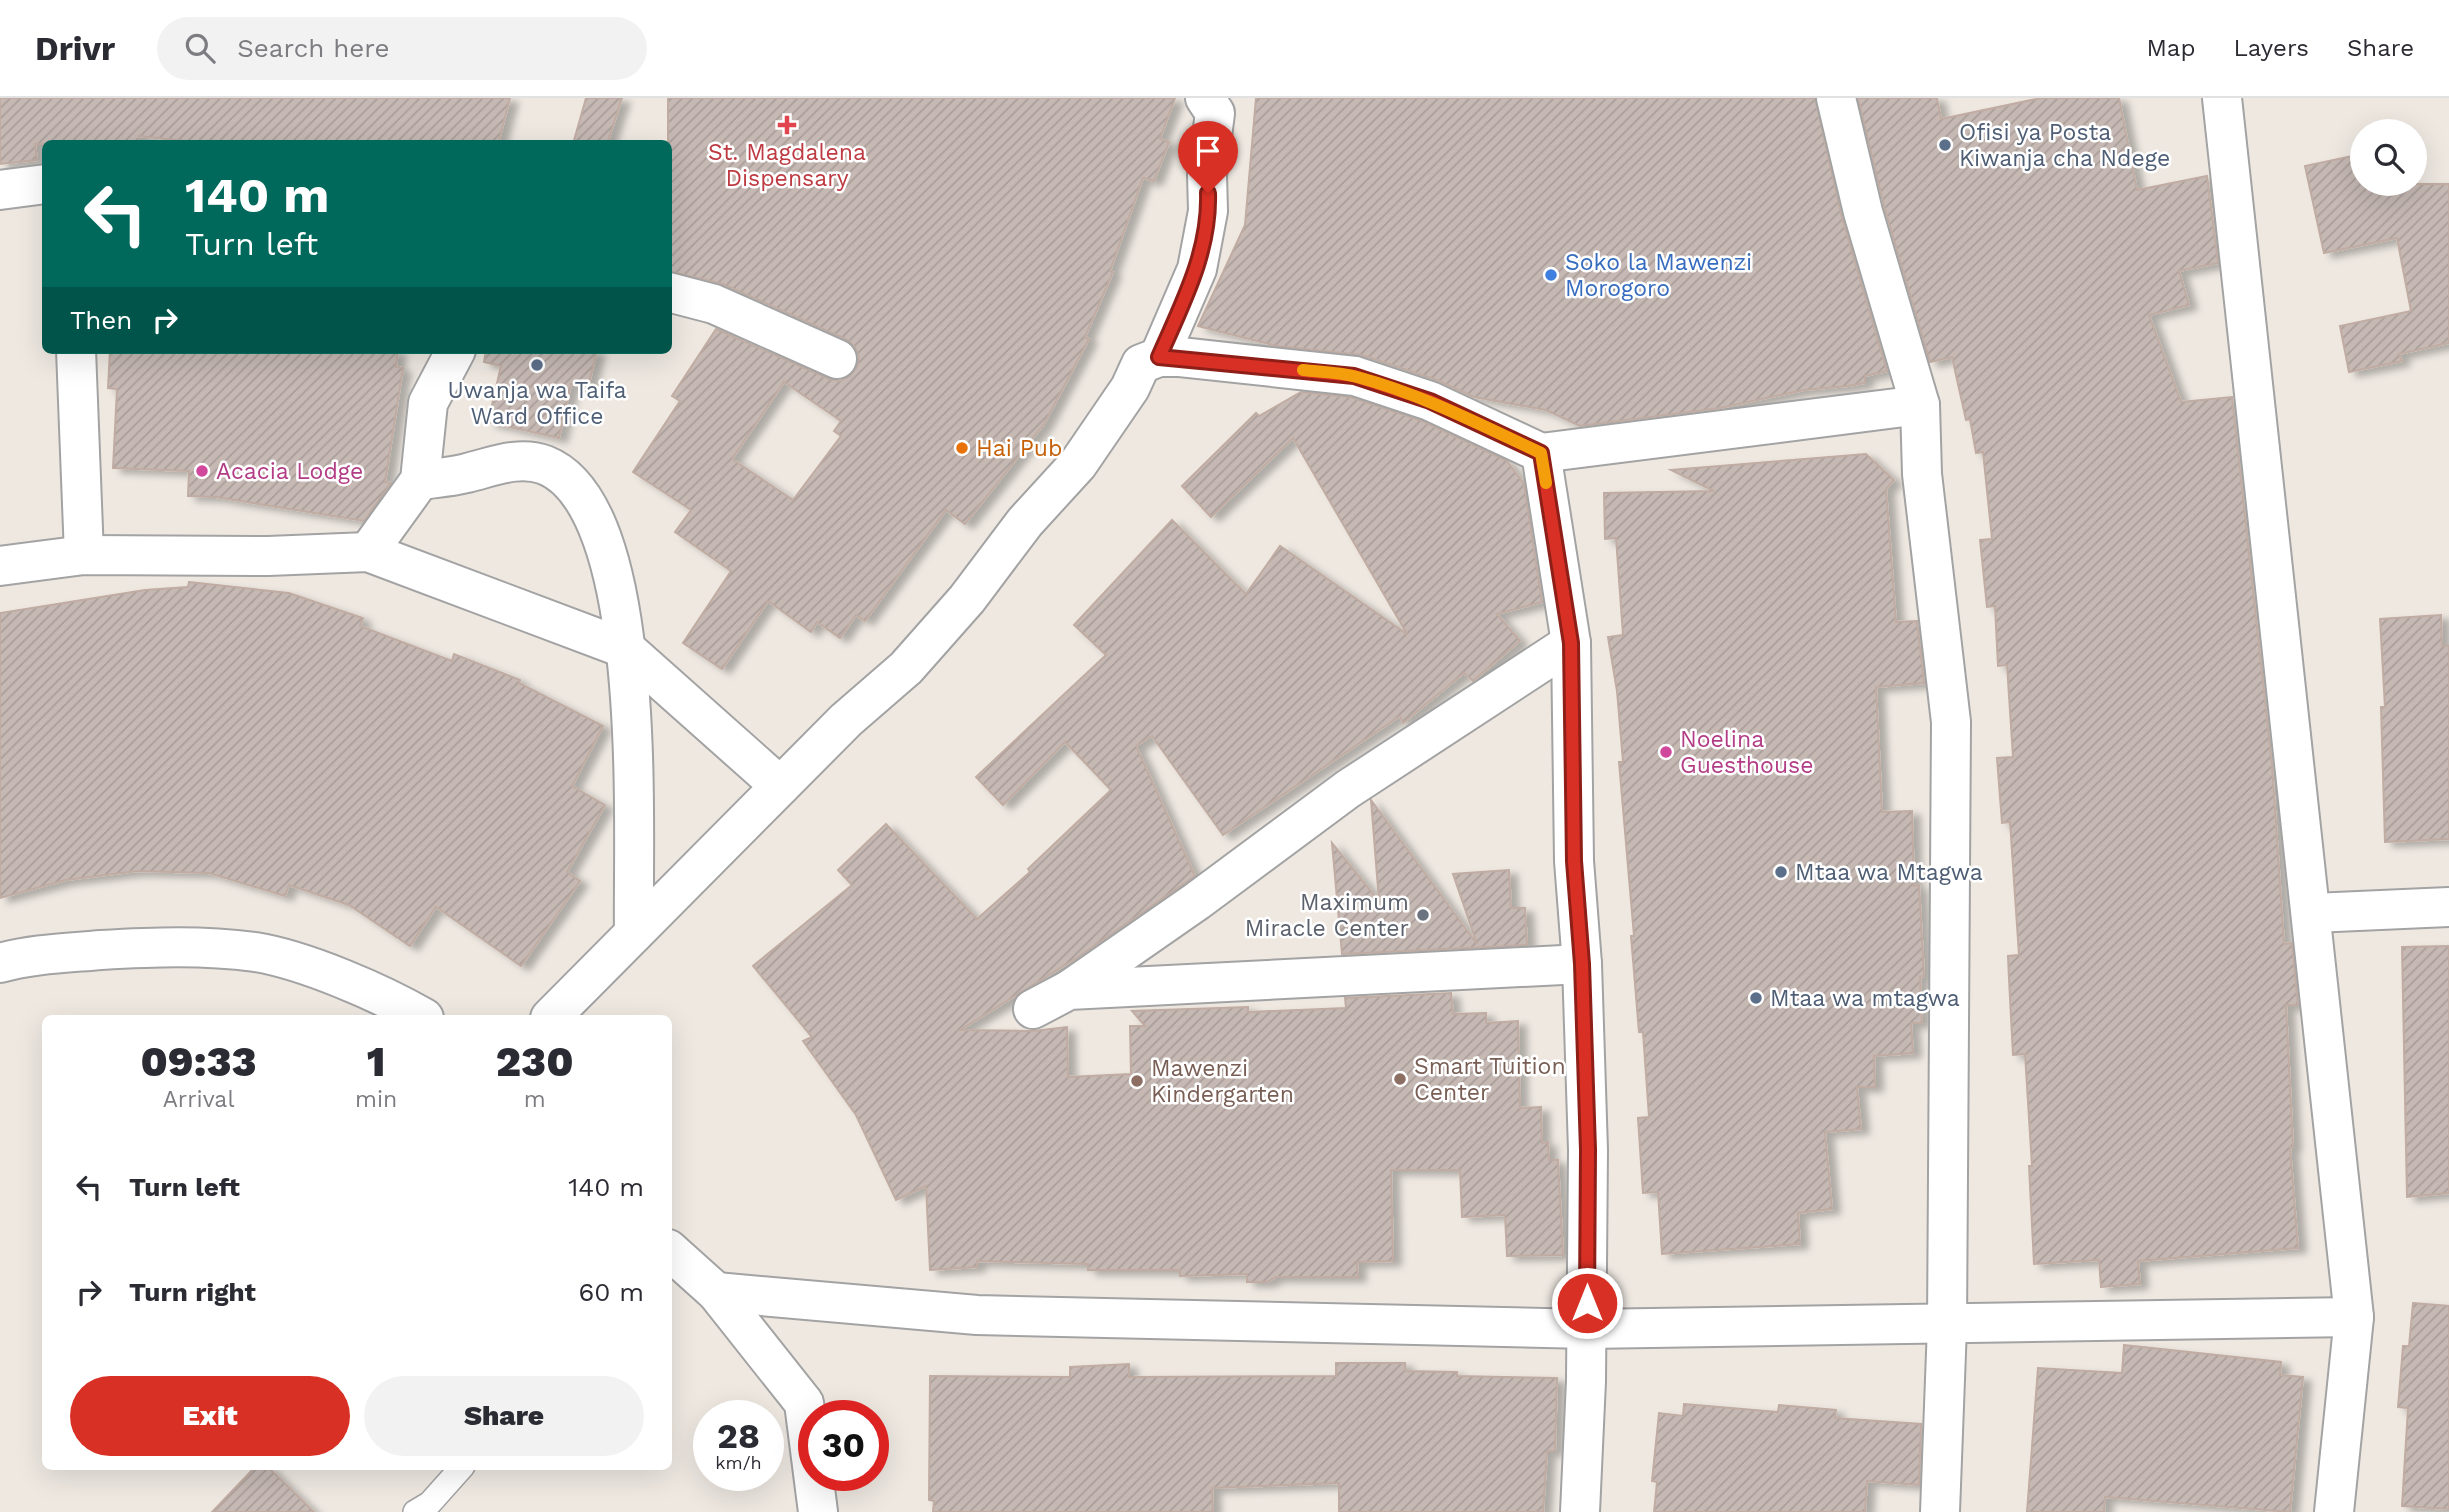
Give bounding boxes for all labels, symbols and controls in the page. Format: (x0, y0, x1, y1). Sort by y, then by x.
search box (157, 17, 647, 80)
text: Drivr (35, 29, 115, 68)
icon: search (181, 29, 219, 67)
text: Search here (237, 33, 390, 63)
text: Map (2147, 34, 2195, 62)
text: Layers (2233, 34, 2309, 62)
text: Share (2347, 34, 2414, 62)
marker: St. Magdalena Dispensary (777, 115, 797, 135)
place label: Ofisi ya Posta Kiwanja cha Ndege (1959, 119, 2170, 172)
map controls (2350, 119, 2427, 196)
button: search (2350, 119, 2427, 196)
pin (1178, 121, 1238, 193)
icon: arrive (1189, 132, 1227, 170)
marker: Ofisi ya Posta Kiwanja cha Ndege (1937, 137, 1953, 153)
place label: St. Magdalena Dispensary (708, 139, 866, 192)
text: 140 m (185, 166, 329, 224)
icon: left (70, 168, 161, 259)
text: Turn left (185, 225, 318, 263)
place label: Soko la Mawenzi Morogoro (1565, 249, 1752, 302)
marker: Soko la Mawenzi Morogoro (1543, 267, 1559, 283)
icon: right (146, 301, 184, 339)
text: Then (70, 305, 132, 335)
marker: Uwanja wa Taifa Ward Office (529, 357, 545, 373)
place label: Uwanja wa Taifa Ward Office (447, 377, 627, 430)
place label: Hai Pub (976, 435, 1062, 462)
marker: Hai Pub (954, 440, 970, 456)
place label: Acacia Lodge (216, 458, 363, 485)
marker: Acacia Lodge (194, 463, 210, 479)
place label: Noelina Guesthouse (1680, 726, 1814, 779)
marker: Noelina Guesthouse (1658, 744, 1674, 760)
place label: Mtaa wa Mtagwa (1795, 859, 1983, 886)
marker: Mtaa wa Mtagwa (1773, 864, 1789, 880)
place label: Maximum Miracle Center (1245, 889, 1409, 942)
marker: Maximum Miracle Center (1415, 907, 1431, 923)
place label: Mtaa wa mtagwa (1770, 985, 1960, 1012)
marker: Mtaa wa mtagwa (1748, 990, 1764, 1006)
text: 09:33 (140, 1037, 257, 1086)
text: 1 (367, 1037, 386, 1086)
text: 230 (496, 1037, 574, 1086)
place label: Smart Tuition Center (1414, 1053, 1566, 1106)
place label: Mawenzi Kindergarten (1151, 1055, 1294, 1108)
marker: Smart Tuition Center (1392, 1071, 1408, 1087)
marker: Mawenzi Kindergarten (1129, 1073, 1145, 1089)
text: Arrival (163, 1086, 234, 1113)
text: min (355, 1086, 397, 1113)
text: m (524, 1086, 546, 1113)
icon: left (70, 1168, 108, 1206)
text: Turn left (129, 1172, 240, 1202)
text: 140 m (568, 1172, 644, 1202)
position arrow (1550, 1266, 1624, 1340)
icon: right (70, 1273, 108, 1311)
text: Turn right (129, 1277, 256, 1307)
text: 60 m (578, 1277, 644, 1307)
button: Exit (70, 1376, 350, 1456)
button: Share (364, 1376, 644, 1456)
speed limit sign: 30 (798, 1400, 889, 1491)
text: 28 (717, 1415, 760, 1457)
text: km/h (715, 1452, 762, 1473)

